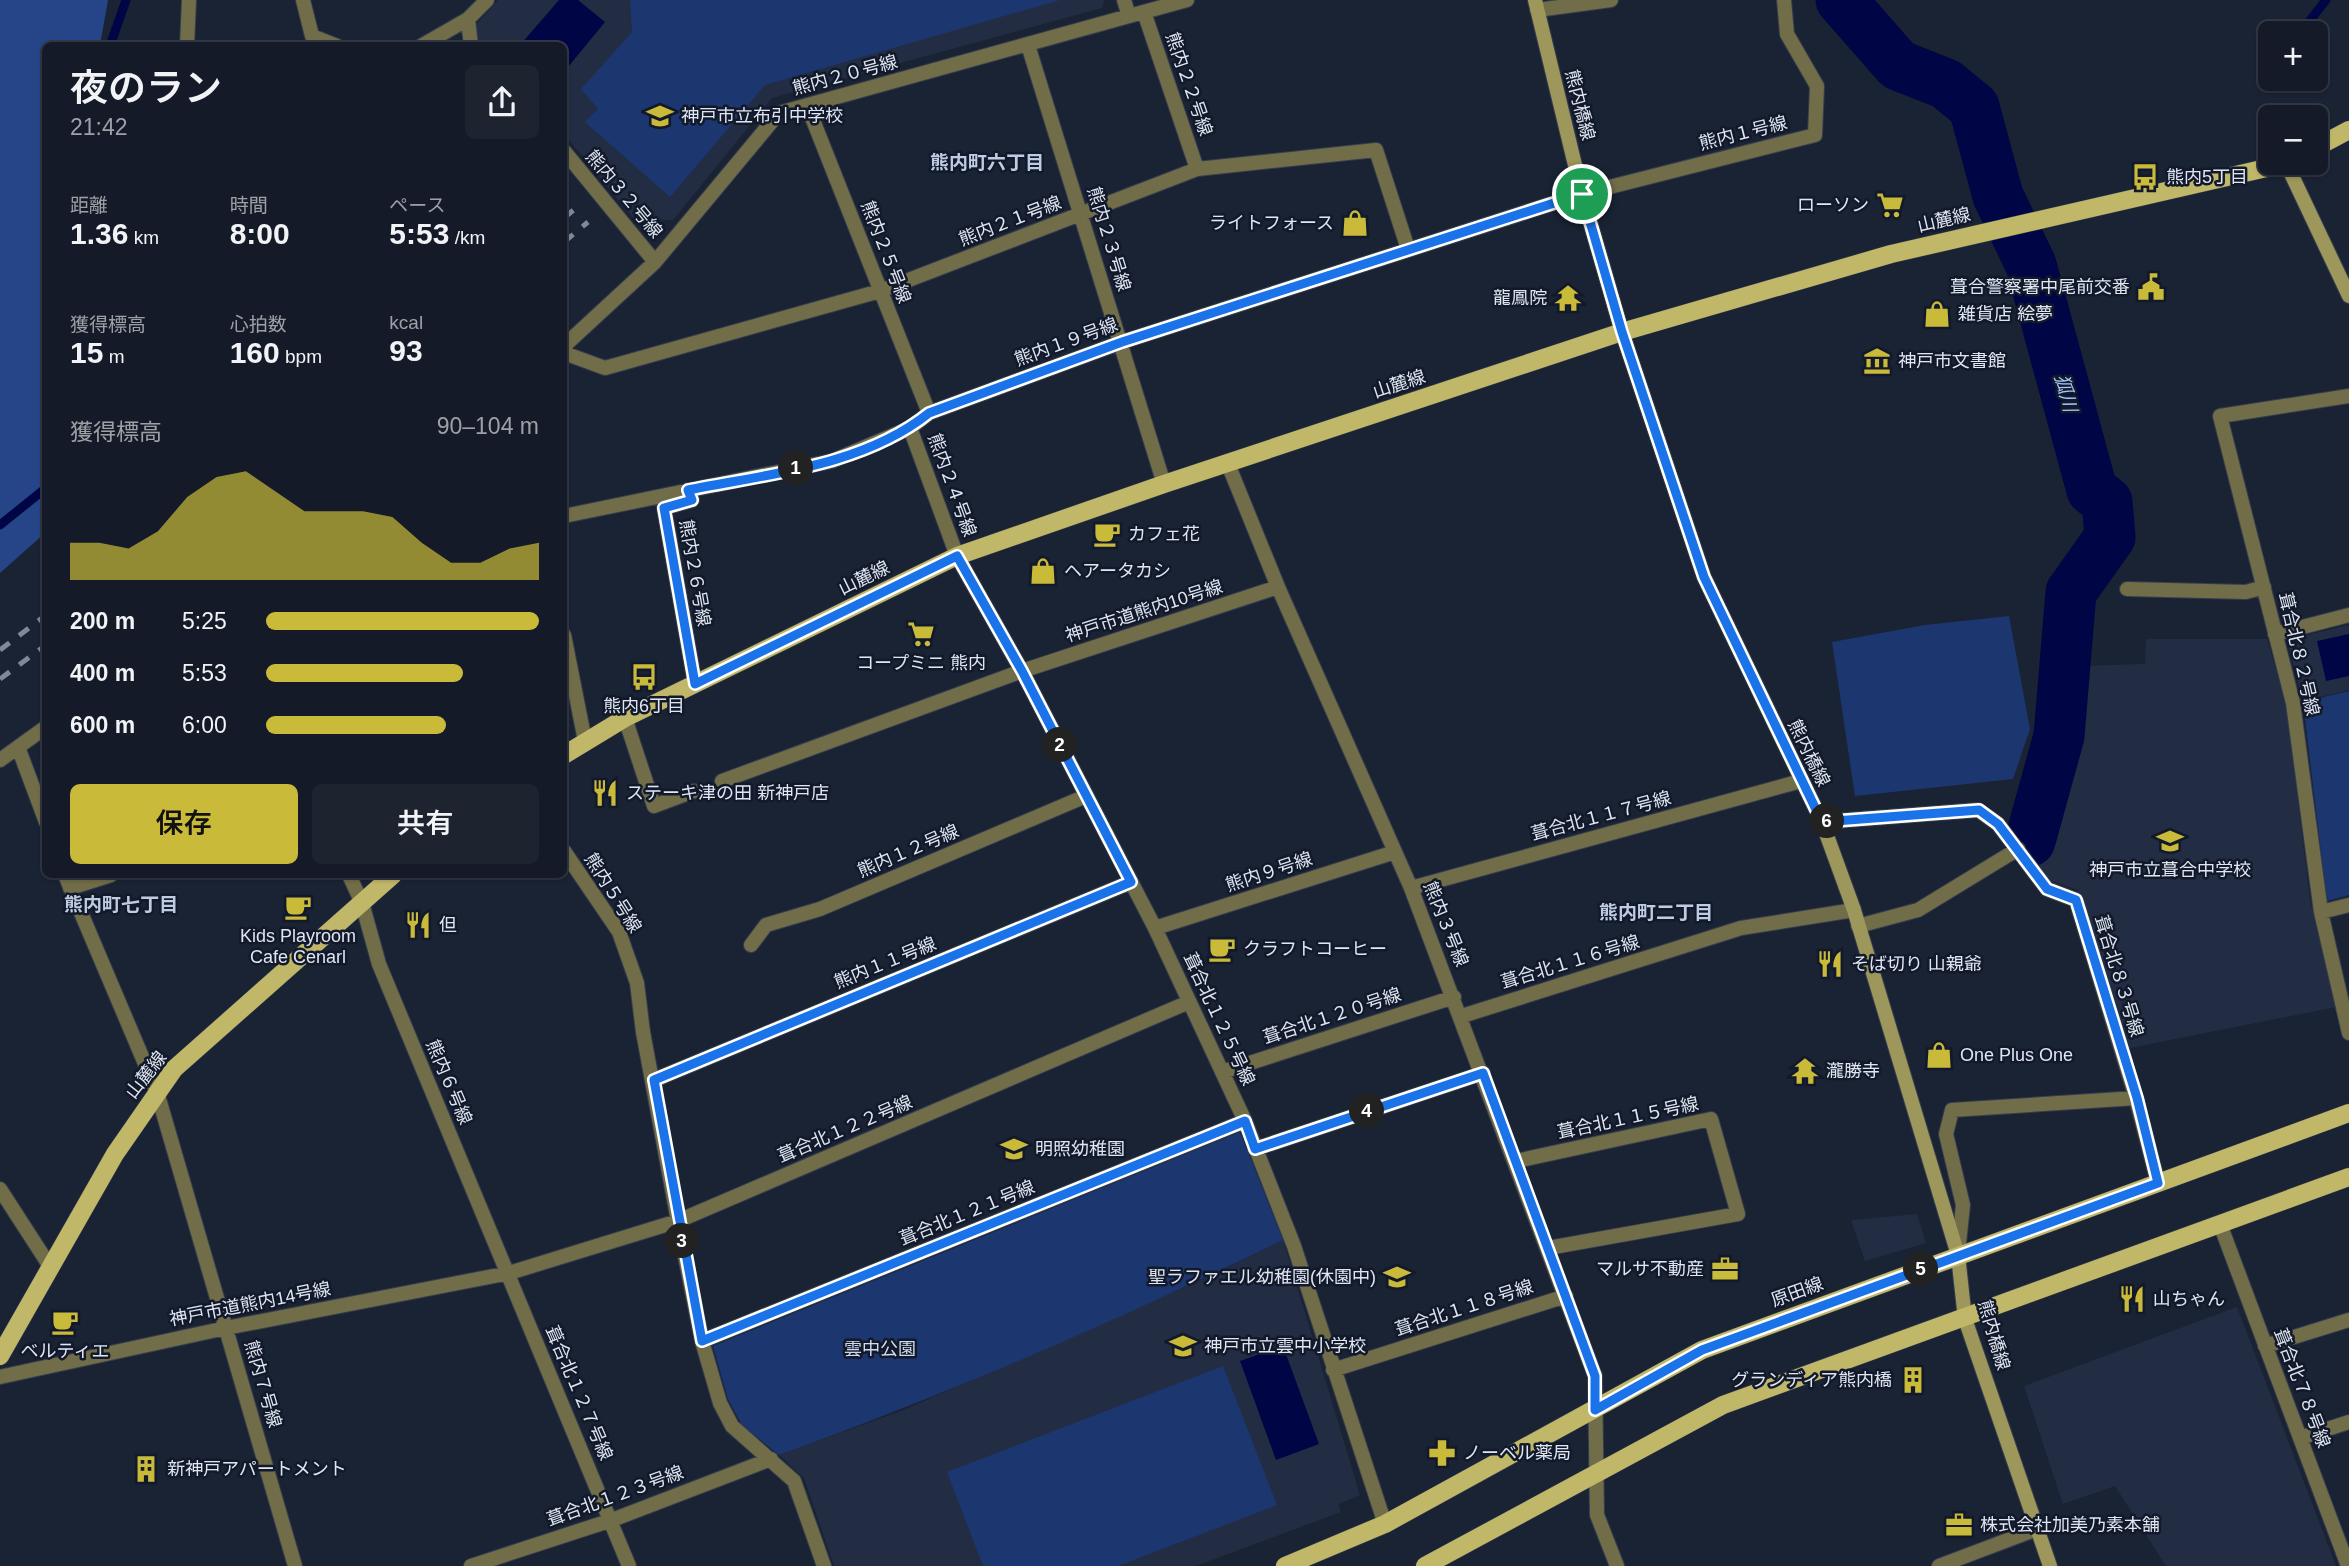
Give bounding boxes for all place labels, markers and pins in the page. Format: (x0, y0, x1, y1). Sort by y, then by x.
school or university icon: 神戸市立布引中学校 (645, 101, 675, 131)
place label: 神戸市立布引中学校 (681, 106, 843, 126)
bus stop icon: 熊内5丁目 (2130, 162, 2160, 192)
pin (1552, 164, 1612, 224)
place label: 熊内5丁目 (2166, 167, 2248, 187)
supermarket icon: ローソン (1875, 190, 1905, 220)
place label: ローソン (1797, 195, 1869, 215)
shop icon: ライトフォース (1340, 208, 1370, 238)
place label: ライトフォース (1209, 213, 1334, 233)
public building icon: 葺合警察署中尾前交番 (2136, 272, 2166, 302)
place label: 葺合警察署中尾前交番 (1950, 277, 2130, 297)
temple icon: 龍鳳院 (1553, 283, 1583, 313)
place label: 龍鳳院 (1493, 288, 1547, 308)
shop icon: 雑貨店 絵夢 (1922, 299, 1952, 329)
place label: 雑貨店 絵夢 (1958, 304, 2053, 324)
museum icon: 神戸市文書館 (1862, 346, 1892, 376)
place label: 神戸市文書館 (1898, 351, 2006, 371)
pin: 1 (778, 450, 814, 486)
cafe icon: カフェ花 (1092, 519, 1122, 549)
place label: カフェ花 (1128, 524, 1200, 544)
shop icon: ヘアータカシ (1028, 556, 1058, 586)
place label: ヘアータカシ (1064, 561, 1171, 581)
supermarket icon: コープミニ 熊内 (906, 619, 936, 649)
place label: コープミニ 熊内 (856, 653, 986, 673)
bus stop icon: 熊内6丁目 (629, 662, 659, 692)
place label: 熊内6丁目 (603, 696, 685, 716)
pin: 2 (1042, 728, 1078, 762)
restaurant icon: ステーキ津の田 新神戸店 (590, 778, 620, 808)
place label: ステーキ津の田 新神戸店 (626, 783, 829, 803)
pin: 6 (1810, 804, 1844, 838)
school or university icon: 神戸市立葺合中学校 (2155, 826, 2185, 856)
place label: 神戸市立葺合中学校 (2089, 860, 2251, 880)
cafe icon: Kids Playroom Cafe Cenarl (283, 892, 313, 922)
restaurant icon: 但 (403, 910, 433, 940)
place label: 但 (439, 915, 457, 935)
place label: Kids Playroom Cafe Cenarl (240, 926, 356, 967)
cafe icon: クラフトコーヒー (1207, 934, 1237, 964)
place label: クラフトコーヒー (1243, 939, 1387, 959)
restaurant icon: そば切り 山親爺 (1815, 949, 1845, 979)
place label: そば切り 山親爺 (1851, 954, 1982, 974)
shop icon: One Plus One (1924, 1040, 1954, 1070)
place label: One Plus One (1960, 1045, 2073, 1065)
temple icon: 瀧勝寺 (1790, 1056, 1820, 1086)
place label: 瀧勝寺 (1826, 1061, 1880, 1081)
pin: 4 (1350, 1094, 1384, 1128)
school or university icon: 明照幼稚園 (999, 1134, 1029, 1164)
place label: 明照幼稚園 (1035, 1139, 1125, 1159)
pin: 3 (664, 1224, 700, 1258)
pin: 5 (1904, 1252, 1938, 1286)
office icon: マルサ不動産 (1710, 1254, 1740, 1284)
place label: マルサ不動産 (1596, 1259, 1704, 1279)
school or university icon: 聖ラファエル幼稚園(休園中) (1382, 1262, 1412, 1292)
place label: 聖ラファエル幼稚園(休園中) (1148, 1267, 1376, 1287)
restaurant icon: 山ちゃん (2117, 1284, 2147, 1314)
place label: 山ちゃん (2153, 1289, 2225, 1309)
cafe icon: ベルティエ (50, 1307, 80, 1337)
school or university icon: 神戸市立雲中小学校 (1168, 1331, 1198, 1361)
place label: 神戸市立雲中小学校 (1204, 1336, 1366, 1356)
place label: ベルティエ (21, 1341, 109, 1361)
building icon: グランディア熊内橋 (1898, 1365, 1928, 1395)
place label: グランディア熊内橋 (1731, 1370, 1892, 1390)
pharmacy icon: ノーベル薬局 (1427, 1438, 1457, 1468)
place label: ノーベル薬局 (1463, 1443, 1571, 1463)
building icon: 新神戸アパートメント (131, 1454, 161, 1484)
place label: 新神戸アパートメント (167, 1459, 347, 1479)
office icon: 株式会社加美乃素本舗 (1944, 1510, 1974, 1540)
place label: 株式会社加美乃素本舗 (1980, 1515, 2160, 1535)

